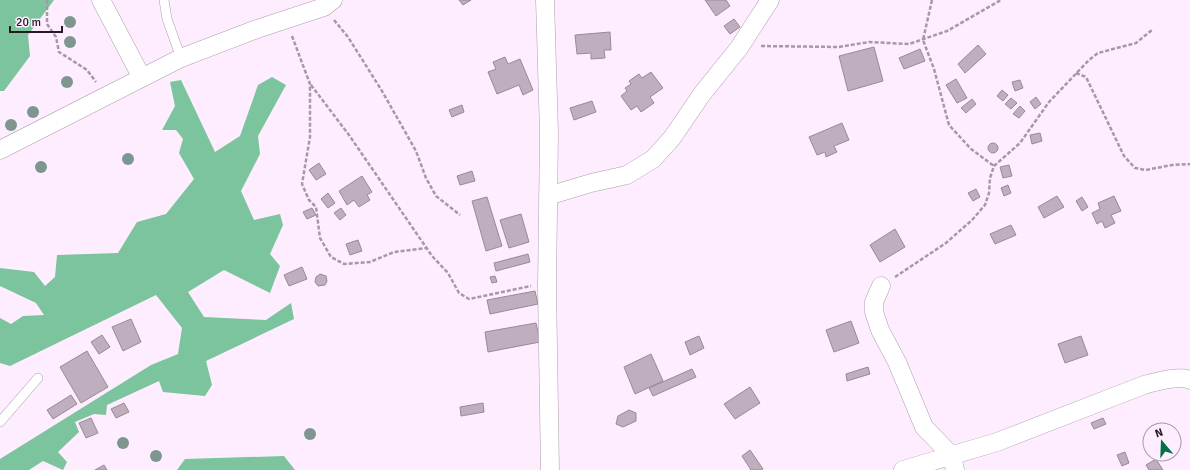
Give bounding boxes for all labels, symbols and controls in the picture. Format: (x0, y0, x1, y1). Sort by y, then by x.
scale bar (10, 8, 62, 34)
text: 20 m (16, 15, 41, 30)
north arrow (1142, 422, 1182, 462)
text: N (1153, 426, 1165, 440)

